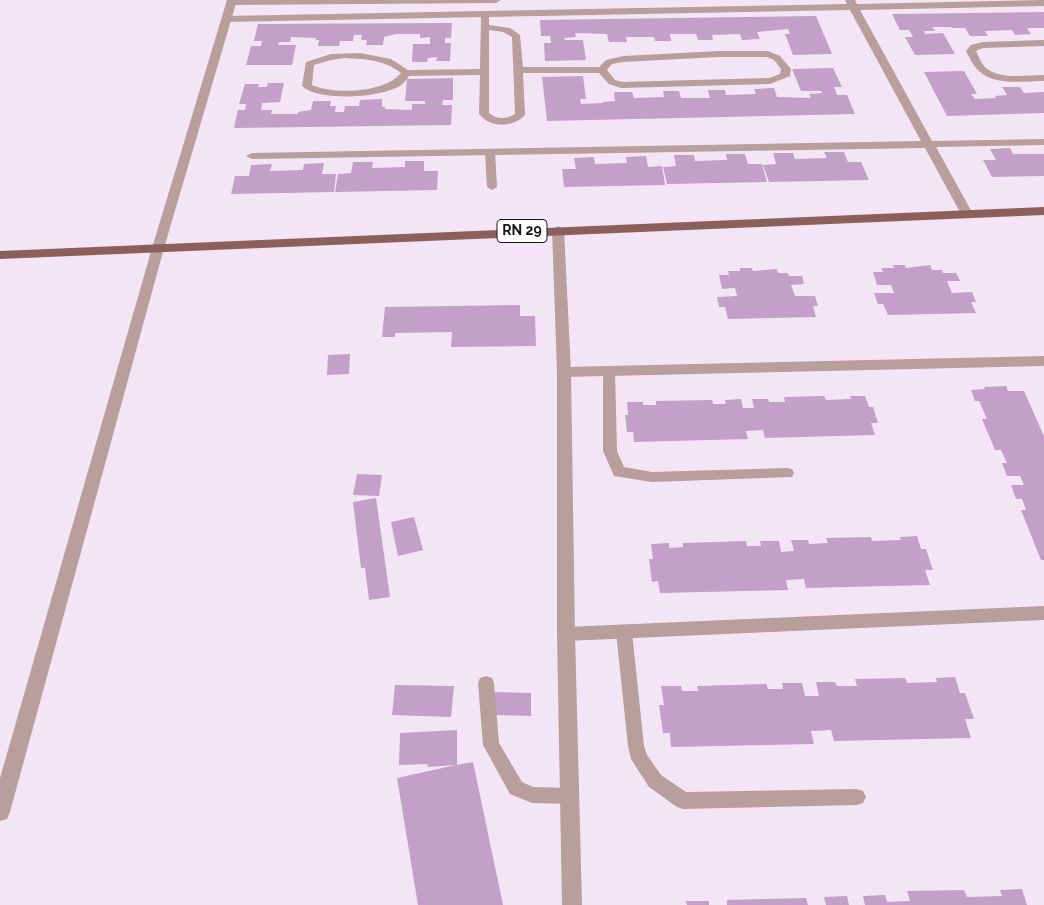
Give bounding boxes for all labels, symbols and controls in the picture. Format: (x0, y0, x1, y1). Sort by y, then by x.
road number: RN 29 (497, 220, 547, 242)

